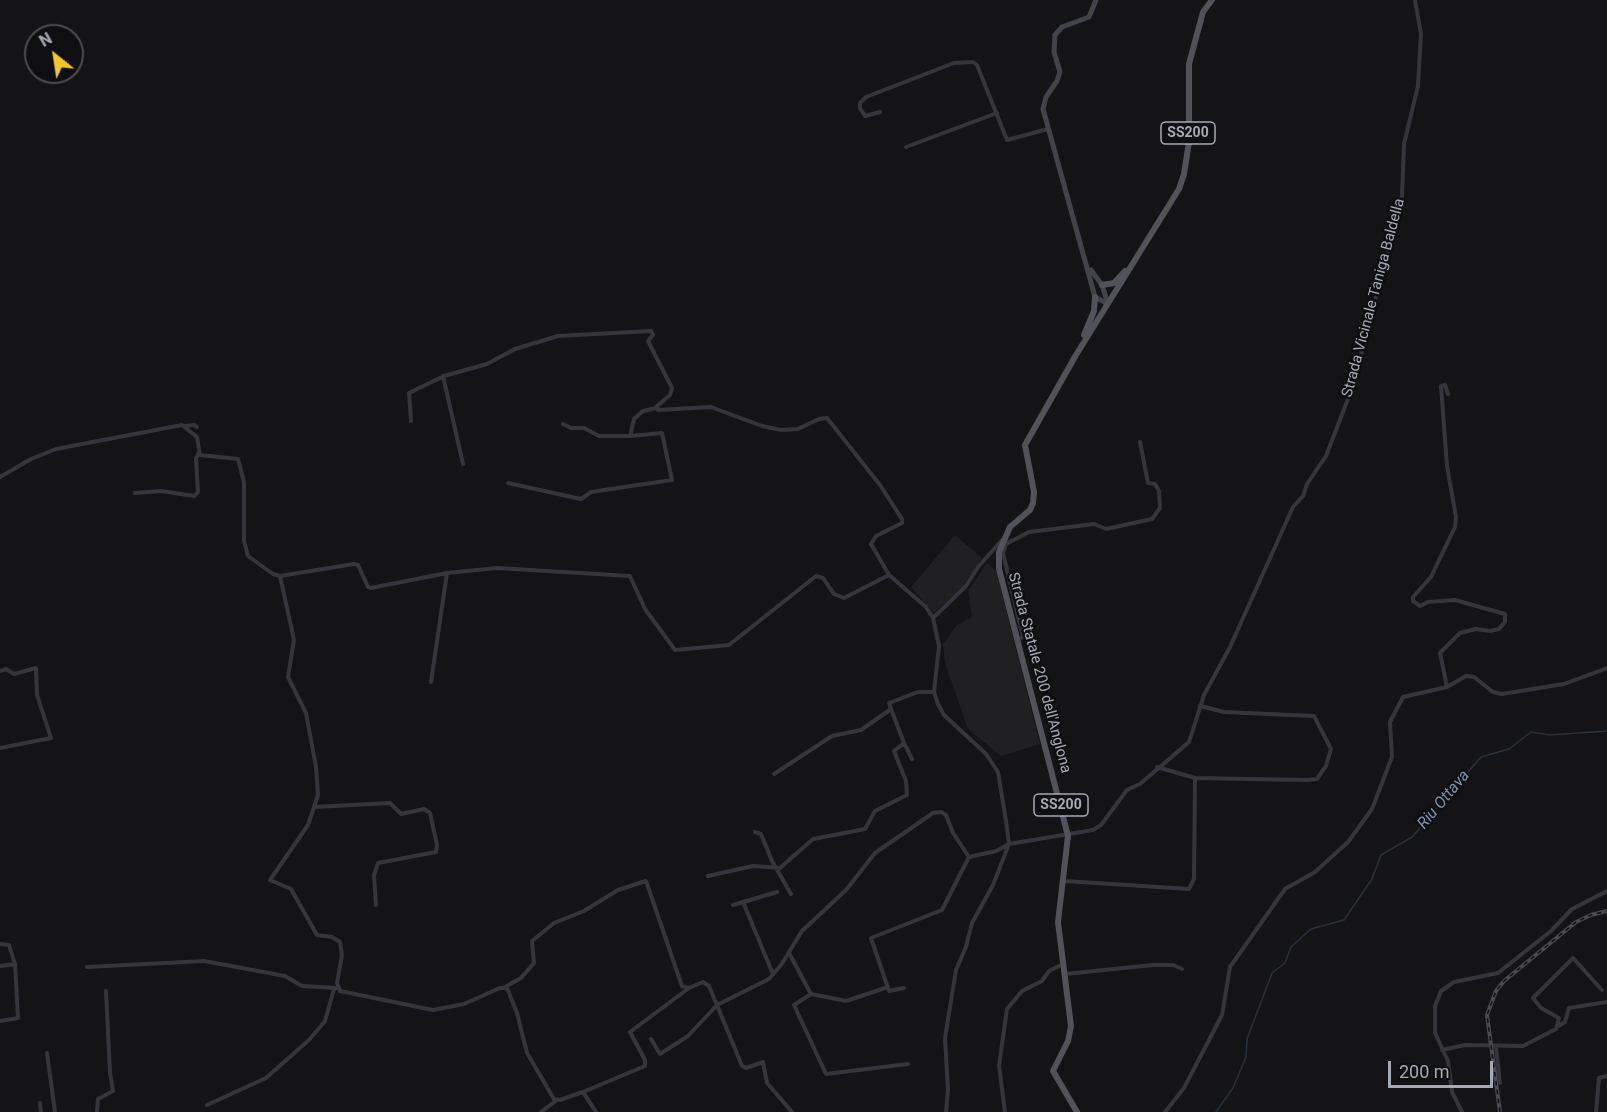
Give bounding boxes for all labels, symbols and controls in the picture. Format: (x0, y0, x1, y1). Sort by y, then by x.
north arrow (24, 24, 84, 84)
text: N (36, 29, 55, 51)
road number: SS200 (1161, 122, 1215, 144)
street label: Strada Vicinale Taniga Baldella (1339, 197, 1409, 399)
street label: Strada Statale 200 dell'Anglona (1004, 571, 1074, 775)
water label: Riu Ottava (1414, 767, 1474, 833)
road number: SS200 (1034, 794, 1088, 816)
scale bar (1391, 1049, 1496, 1087)
text: 200 m (1399, 1061, 1450, 1082)

